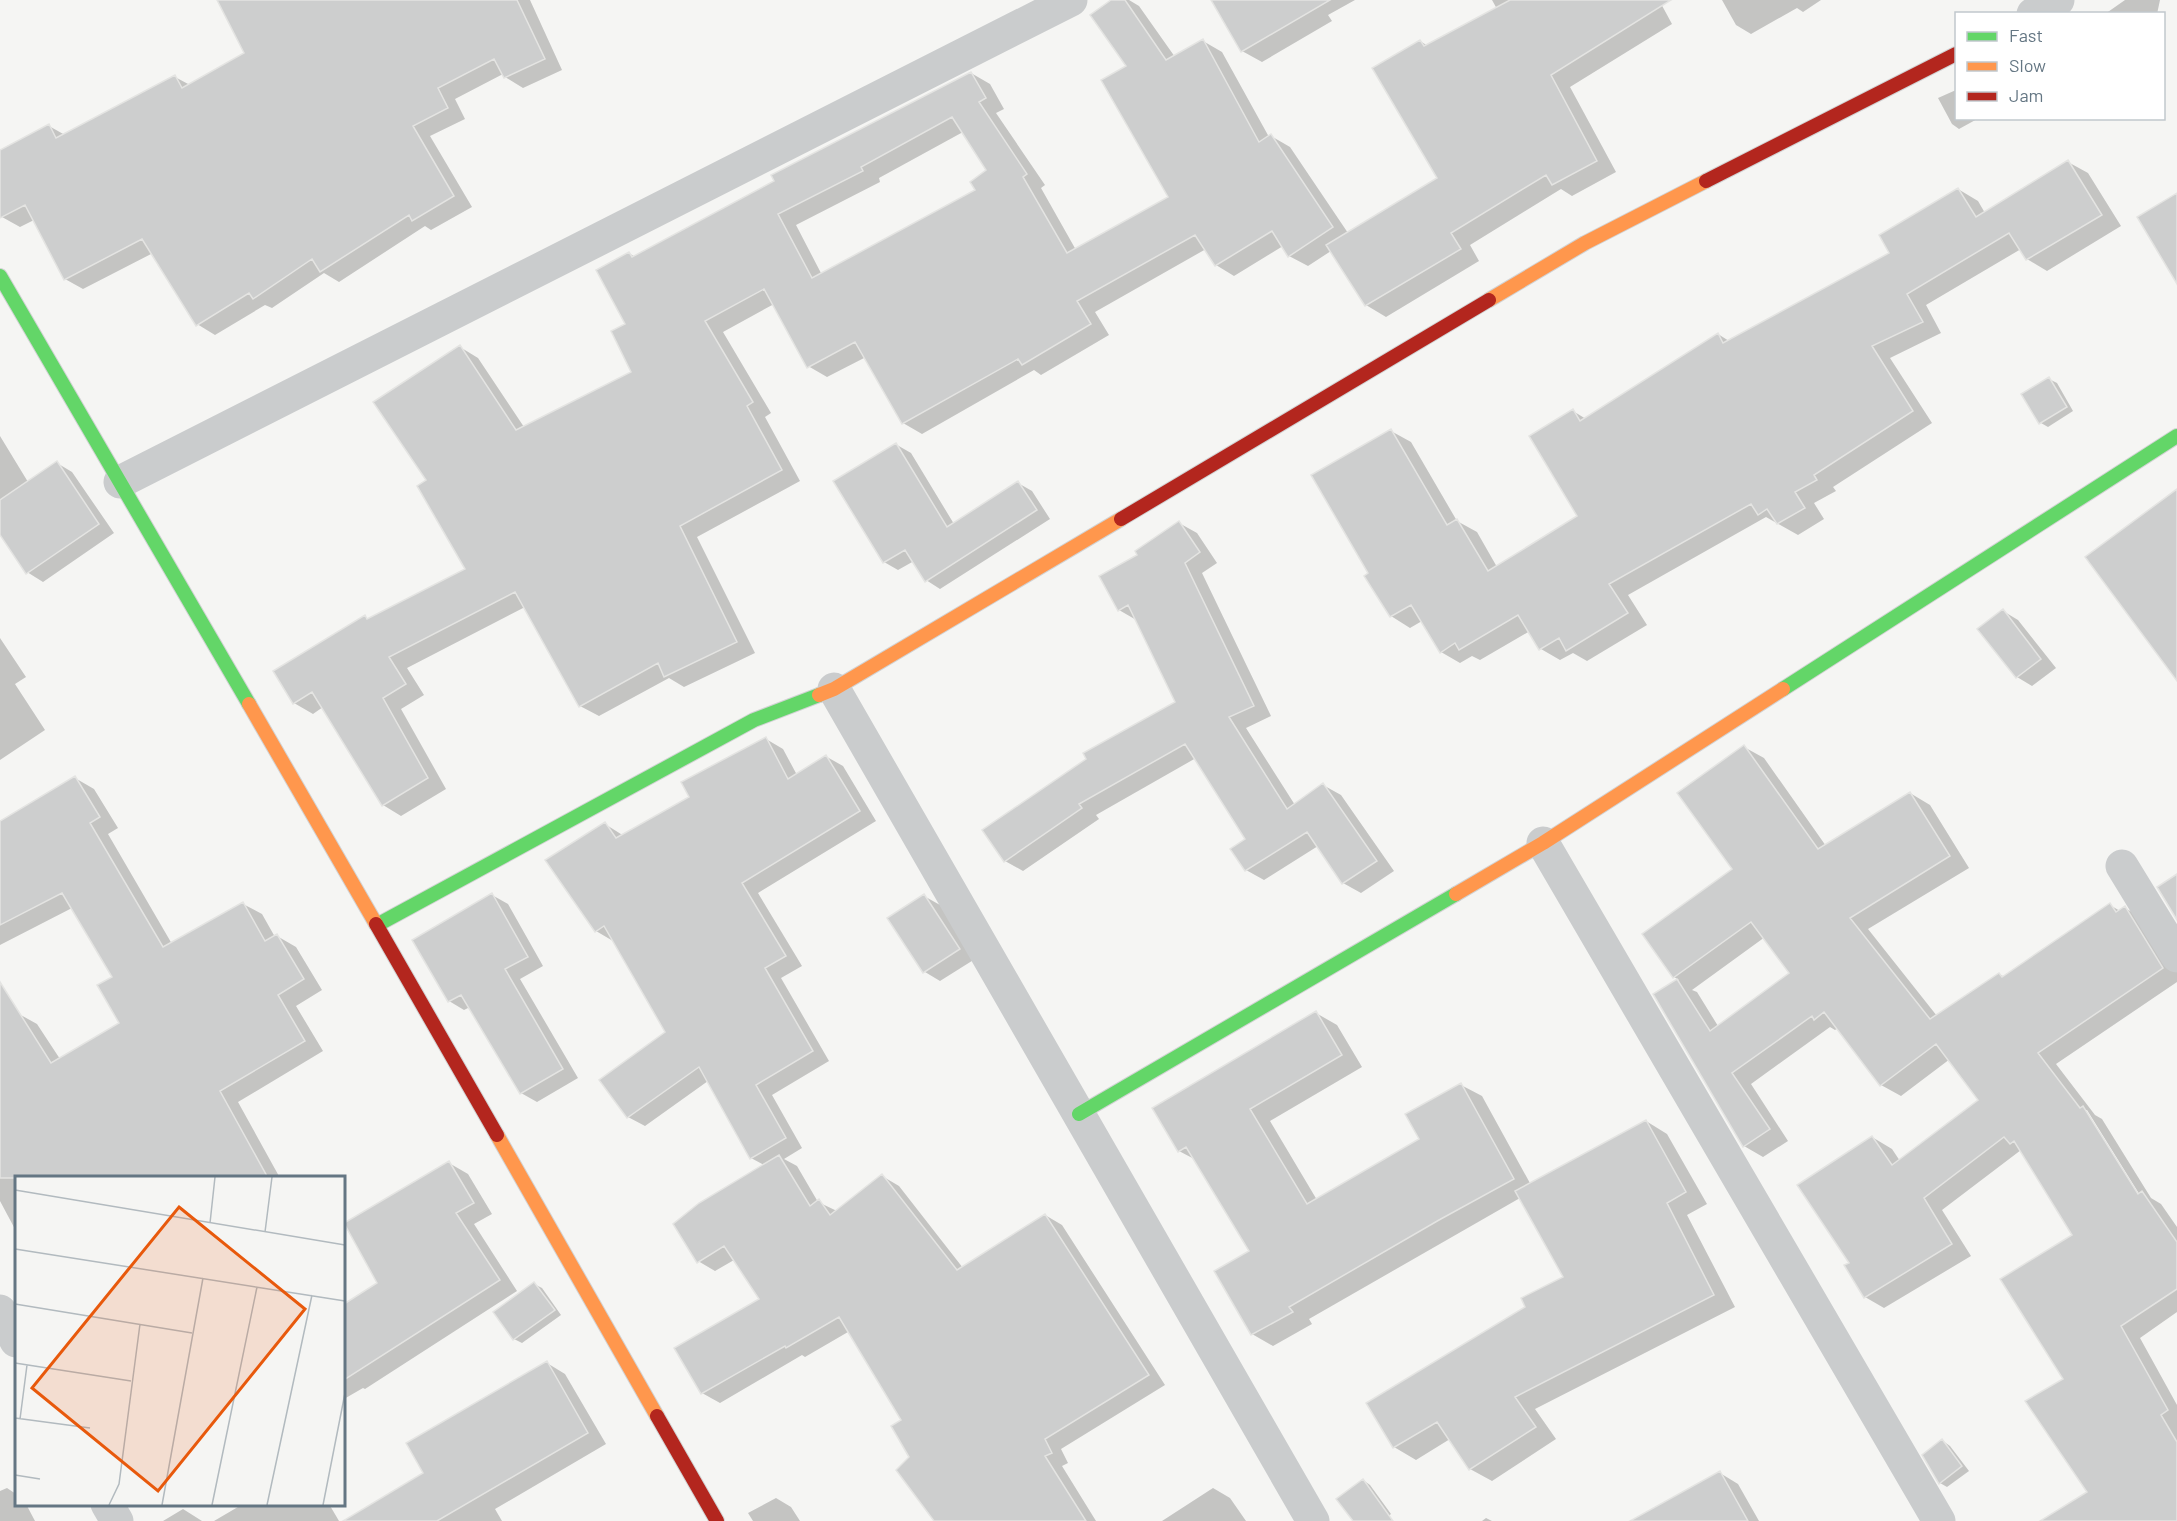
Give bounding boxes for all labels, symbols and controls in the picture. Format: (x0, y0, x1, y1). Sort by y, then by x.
legend (1955, 12, 2165, 120)
text: Fast (2009, 24, 2043, 46)
text: Slow (2009, 54, 2046, 76)
text: Jam (2009, 84, 2043, 106)
inset map (15, 1176, 345, 1506)

